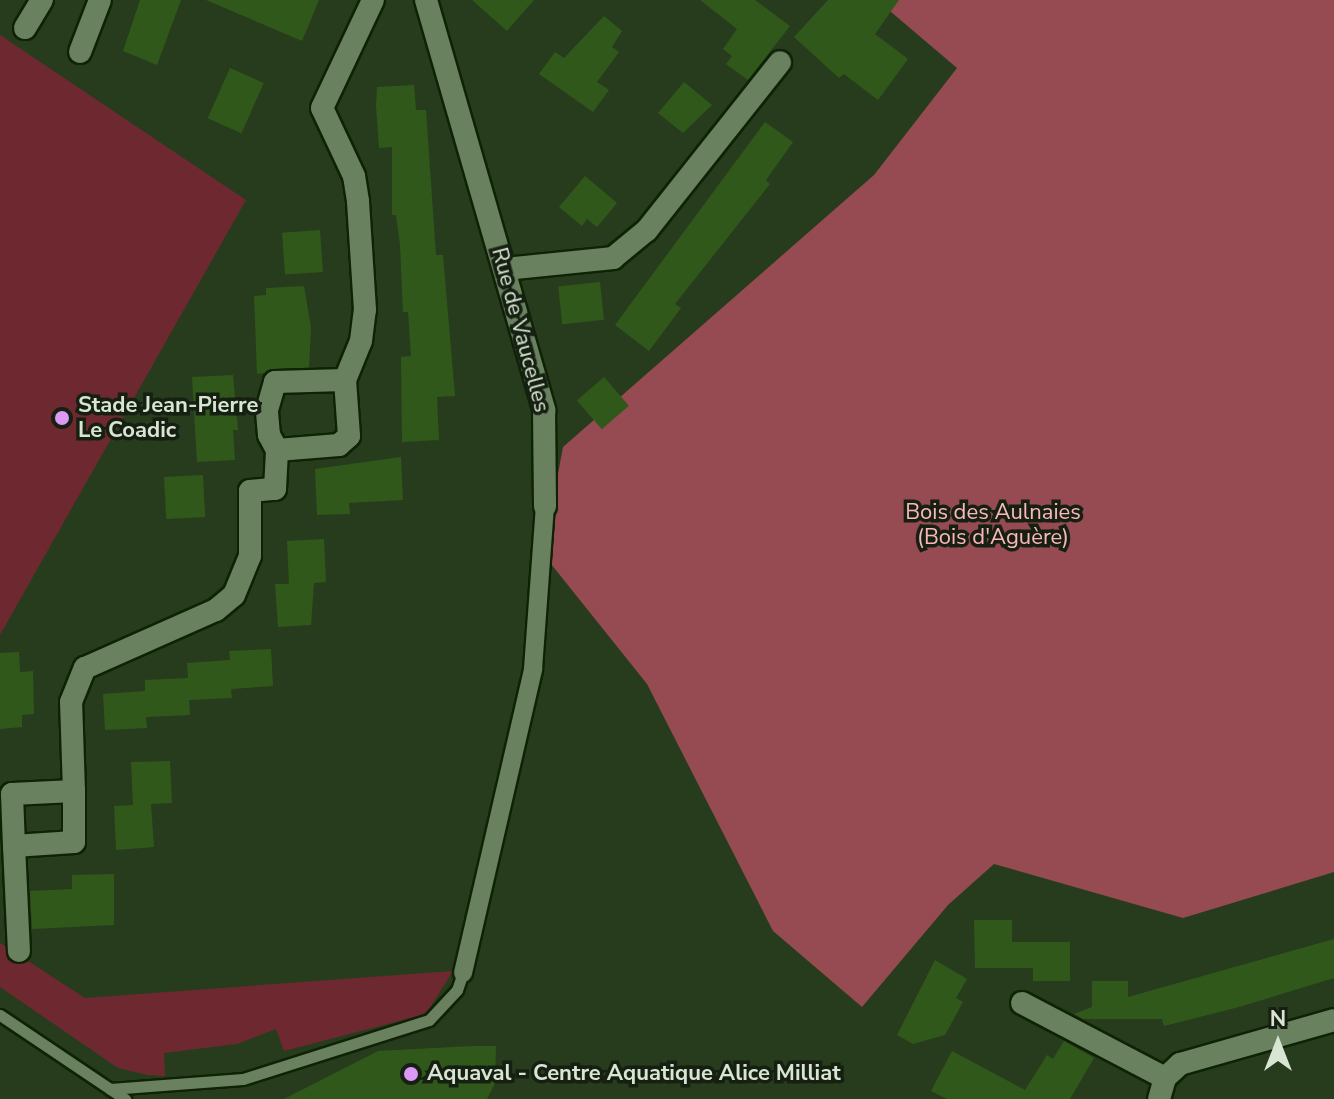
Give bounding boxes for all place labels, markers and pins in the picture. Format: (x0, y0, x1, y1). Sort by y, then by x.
place label: Stade Jean-Pierre Le Coadic (78, 392, 258, 444)
marker: Stade Jean-Pierre Le Coadic (53, 409, 71, 427)
place label: Aquaval - Centre Aquatique Alice Milliat (427, 1061, 841, 1087)
marker: Aquaval - Centre Aquatique Alice Milliat (402, 1065, 420, 1083)

